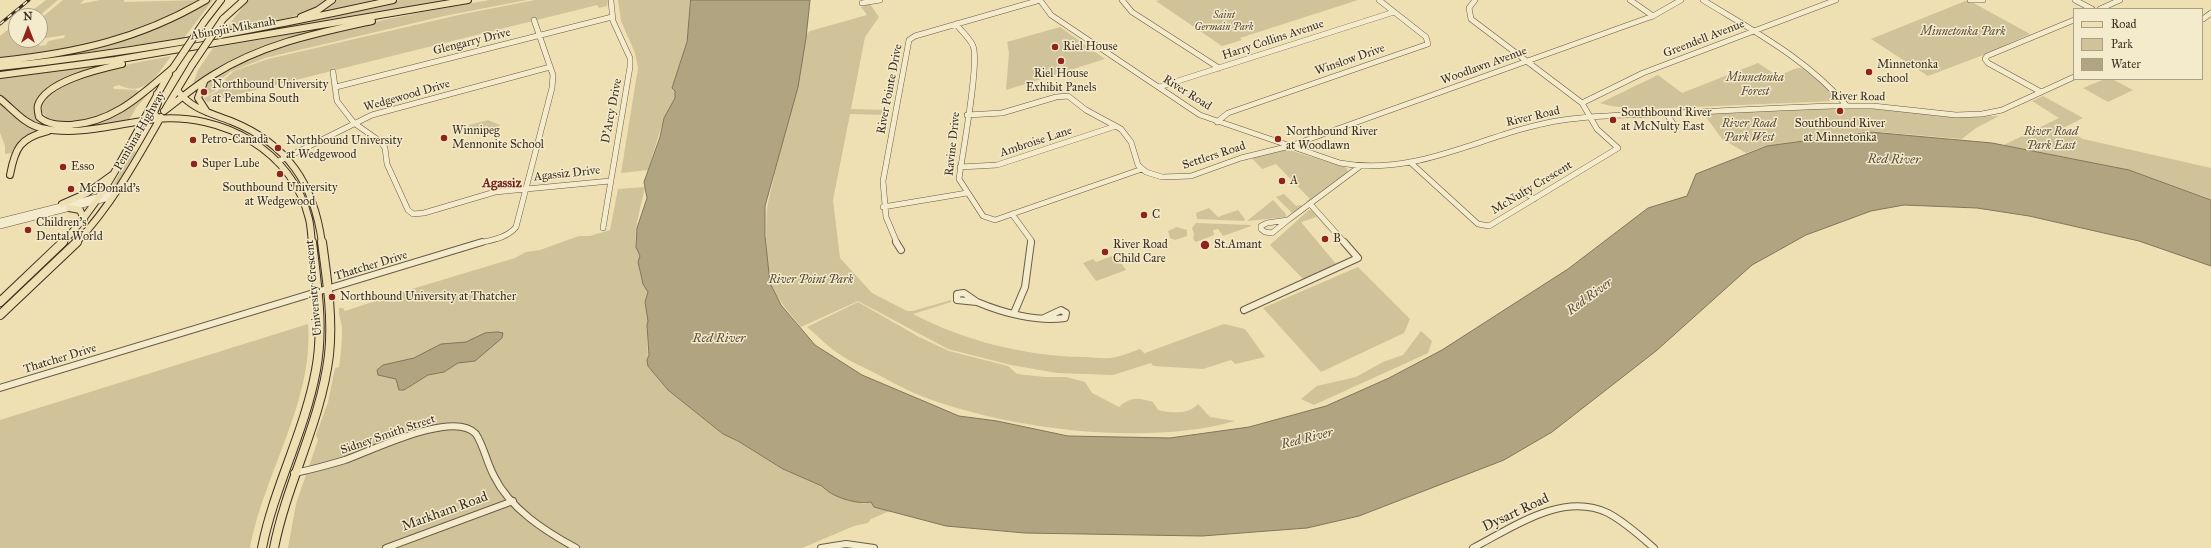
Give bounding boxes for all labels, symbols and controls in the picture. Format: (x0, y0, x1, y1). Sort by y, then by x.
north arrow (8, 8, 48, 48)
legend (2073, 8, 2203, 80)
text: N (23, 10, 33, 23)
park label: Saint Germain Park (1195, 10, 1253, 34)
street label: Abinojii Mikanah (189, 14, 277, 44)
street label: Harry Collins Avenue (1220, 17, 1326, 63)
street label: Greendell Avenue (1661, 17, 1747, 61)
text: Road (2111, 17, 2137, 31)
street label: Glengarry Drive (432, 25, 512, 59)
park label: Minnetonka Park (1920, 25, 2006, 39)
text: Park (2111, 37, 2133, 51)
place label: Riel House (1063, 40, 1118, 54)
street label: Winslow Drive (1313, 41, 1387, 79)
marker: Riel House (1050, 42, 1060, 52)
street label: River Pointe Drive (874, 43, 906, 135)
street label: Woodlawn Avenue (1439, 44, 1529, 88)
marker: Riel House Exhibit Panels (1056, 56, 1066, 66)
text: Water (2111, 57, 2141, 71)
place label: Minnetonka school (1877, 58, 1938, 86)
place label: Riel House Exhibit Panels (1026, 67, 1096, 95)
marker: Minnetonka school (1864, 67, 1874, 77)
park label: Minnetonka Forest (1726, 71, 1784, 99)
street label: River Road (1160, 72, 1214, 114)
street label: Wedgewood Drive (362, 77, 452, 115)
street label: D'Arcy Drive (599, 77, 625, 145)
place label: Northbound University at Pembina South (212, 78, 328, 106)
marker: Northbound University at Pembina South (199, 87, 209, 97)
street label: Pembina Highway (112, 89, 168, 173)
street label: River Road (1830, 89, 1886, 105)
street label: River Road (1505, 104, 1561, 130)
place label: Southbound River at McNulty East (1621, 106, 1711, 134)
marker: Southbound River at Minnetonka (1835, 106, 1845, 116)
street label: Ravine Drive (942, 111, 964, 177)
marker: Southbound River at McNulty East (1608, 115, 1618, 125)
park label: River Road Park West (1722, 117, 1776, 145)
place label: Southbound River at Minnetonka (1795, 117, 1885, 145)
place label: Winnipeg Mennonite School (452, 124, 544, 152)
street label: Ambroise Lane (998, 124, 1074, 160)
place label: Northbound River at Woodlawn (1286, 125, 1378, 153)
park label: River Road Park East (2024, 125, 2078, 153)
place label: Petro-Canada (201, 133, 268, 147)
marker: Winnipeg Mennonite School (439, 133, 449, 143)
place label: Northbound University at Wedgewood (286, 134, 402, 162)
marker: Northbound River at Woodlawn (1273, 134, 1283, 144)
marker: Petro-Canada (188, 135, 198, 145)
street label: Settlers Road (1181, 139, 1247, 173)
marker: Northbound University at Wedgewood (273, 143, 283, 153)
water label: Red River (1867, 152, 1921, 168)
place label: Super Lube (202, 157, 259, 171)
street label: McNulty Crescent (1489, 158, 1575, 218)
marker: Super Lube (189, 159, 199, 169)
place label: Esso (71, 160, 94, 174)
marker: Esso (58, 162, 68, 172)
street label: Agassiz Drive (533, 163, 601, 185)
marker: Southbound University at Wedgewood (275, 169, 285, 179)
place label: A (1290, 174, 1298, 188)
district label: Agassiz (482, 176, 522, 192)
marker: A (1277, 176, 1287, 186)
place label: Southbound University at Wedgewood (222, 181, 338, 209)
place label: McDonald's (79, 182, 140, 196)
marker: McDonald's (66, 184, 76, 194)
place label: C (1152, 208, 1160, 222)
marker: C (1139, 210, 1149, 220)
place label: Children's Dental World (36, 216, 103, 244)
marker: Children's Dental World (23, 225, 33, 235)
place label: B (1333, 232, 1341, 246)
marker: B (1320, 234, 1330, 244)
place label: River Road Child Care (1113, 238, 1168, 266)
place label: St.Amant (1214, 238, 1262, 252)
street label: University Crescent (303, 239, 325, 337)
marker: St.Amant (1199, 239, 1211, 251)
marker: River Road Child Care (1100, 247, 1110, 257)
street label: Thatcher Drive (333, 248, 409, 284)
park label: River Point Park (769, 273, 853, 287)
water label: Red River (1564, 275, 1616, 319)
place label: Northbound University at Thatcher (340, 290, 516, 304)
marker: Northbound University at Thatcher (327, 292, 337, 302)
water label: Red River (693, 331, 745, 347)
street label: Thatcher Drive (22, 341, 98, 377)
street label: Sidney Smith Street (339, 412, 437, 458)
water label: Red River (1279, 425, 1335, 453)
street label: Markham Road (400, 489, 490, 535)
street label: Dysart Road (1480, 490, 1552, 536)

